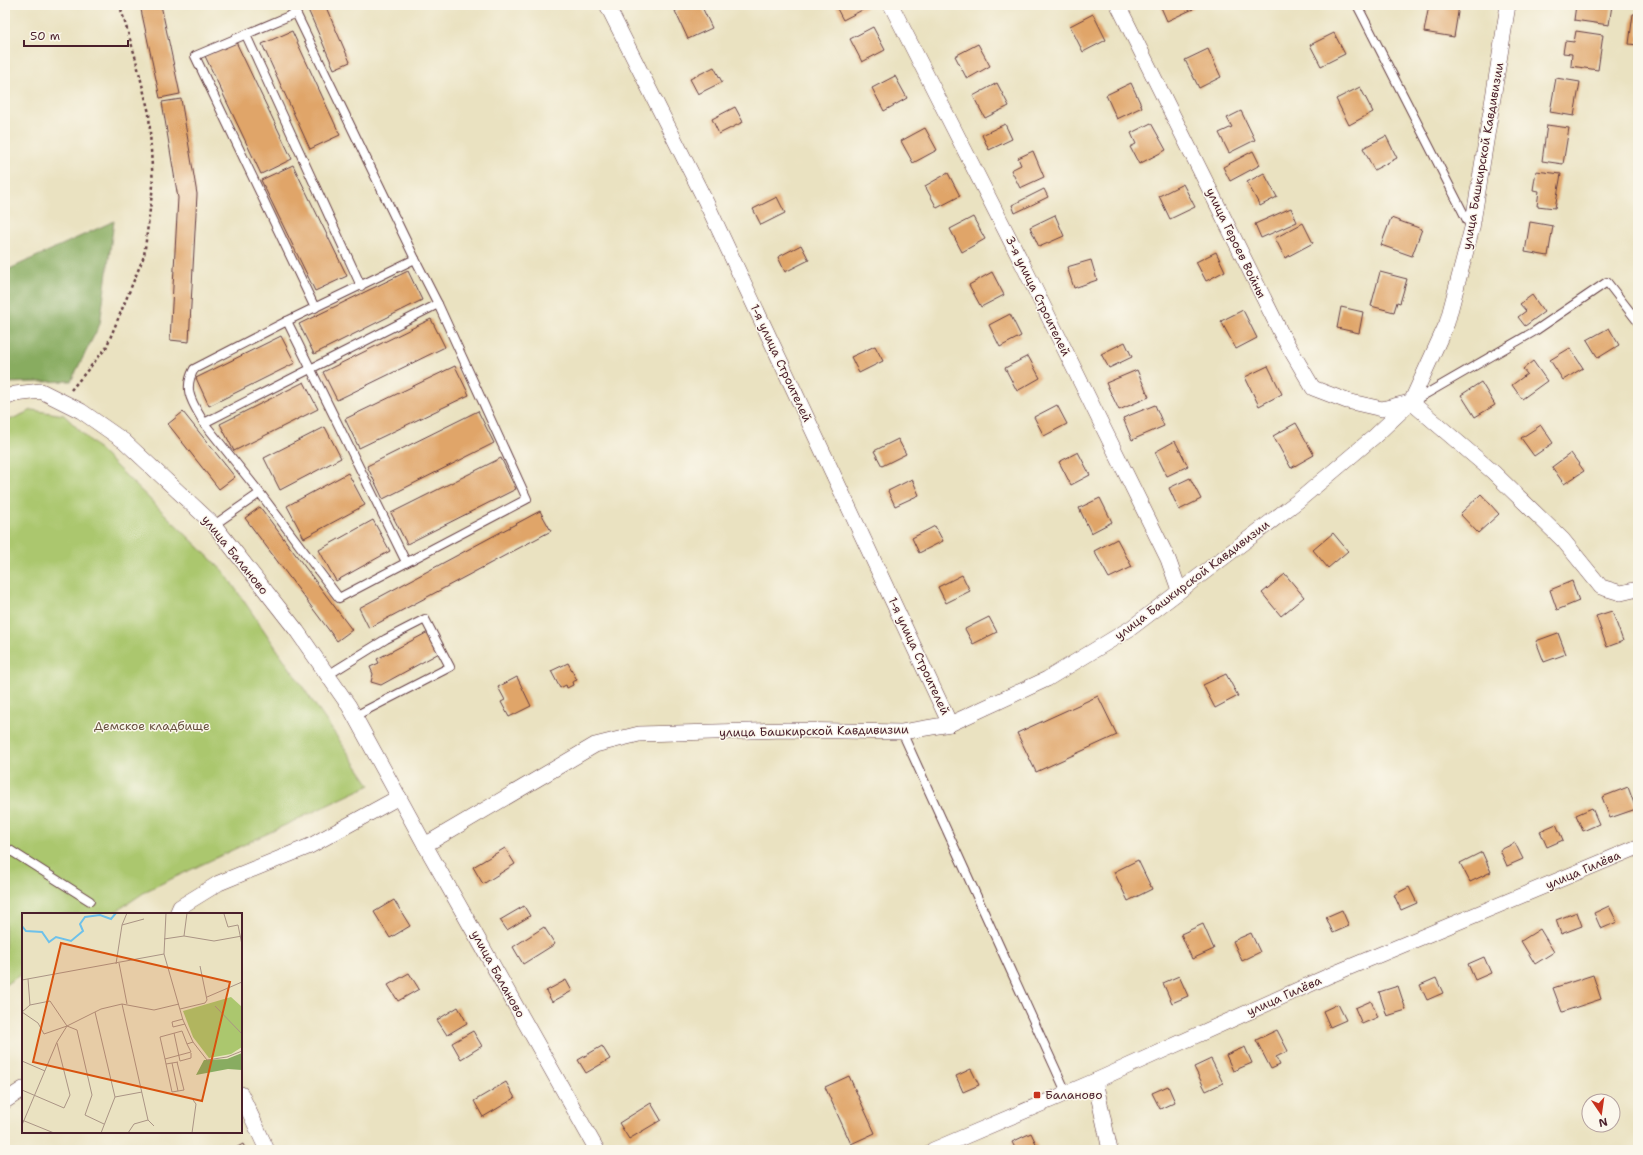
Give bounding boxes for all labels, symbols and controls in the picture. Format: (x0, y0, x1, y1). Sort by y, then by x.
scale bar (24, 22, 128, 48)
text: 50 m (30, 28, 60, 44)
street label: улица Башкирской Кавдивизии (1459, 61, 1507, 251)
street label: улица Героев Войны (1202, 185, 1270, 301)
street label: 3-я улица Строителей (1002, 233, 1074, 359)
street label: 1-я улица Строителей (747, 302, 815, 425)
street label: улица Баланово (198, 512, 272, 598)
street label: улица Башкирской Кавдивизии (1111, 516, 1273, 644)
street label: 1-я улица Строителей (885, 595, 953, 718)
park label: Демское кладбище (94, 718, 210, 734)
street label: улица Башкирской Кавдивизии (719, 721, 909, 741)
street label: улица Гилёва (1543, 847, 1624, 893)
inset map (22, 913, 242, 1133)
street label: улица Баланово (467, 927, 529, 1021)
street label: улица Гилёва (1244, 972, 1324, 1020)
place label: Баланово (1045, 1087, 1102, 1103)
marker: Баланово (1032, 1090, 1042, 1100)
north arrow (1581, 1093, 1621, 1133)
text: N (1597, 1114, 1609, 1131)

